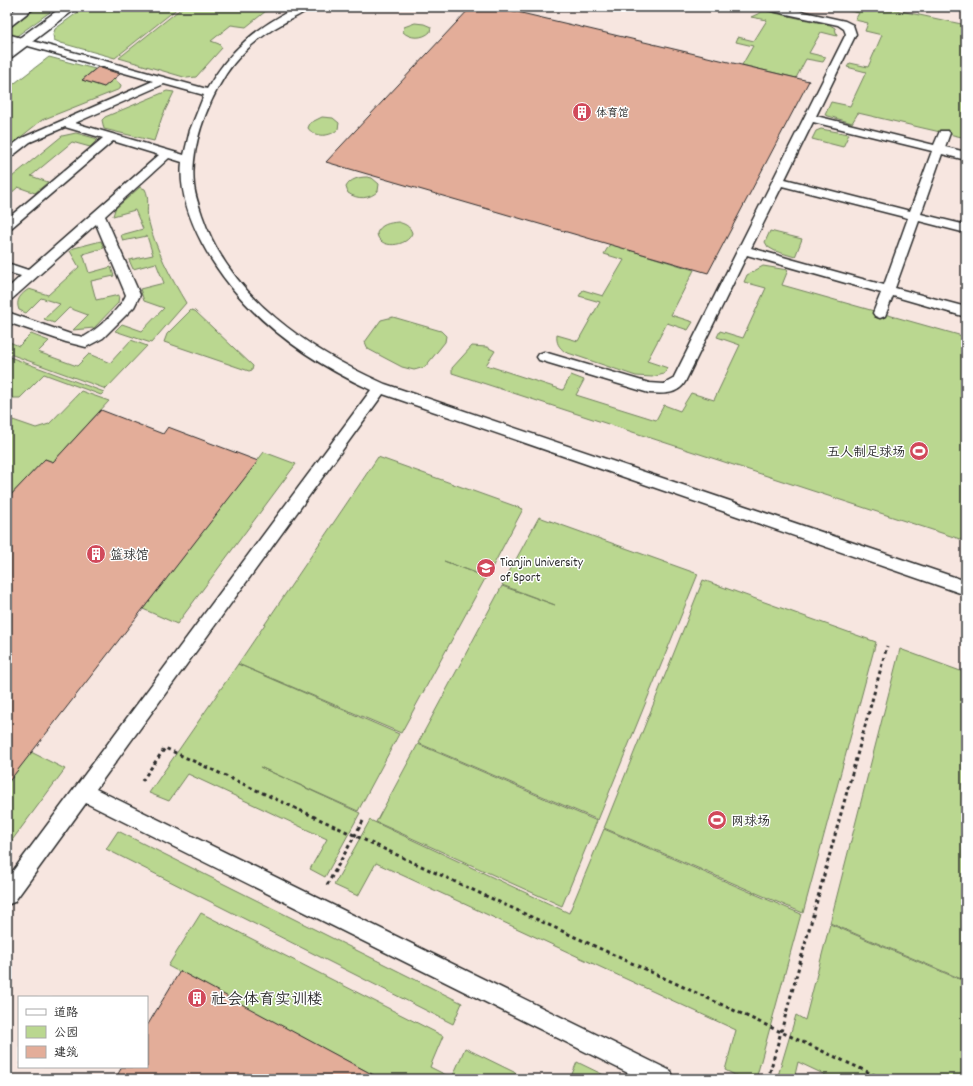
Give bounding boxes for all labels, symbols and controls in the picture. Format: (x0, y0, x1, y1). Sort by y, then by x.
building icon: 体育馆 (571, 101, 593, 123)
place label: 体育馆 (596, 106, 629, 122)
sports icon: 五人制足球场 (908, 440, 930, 462)
place label: 五人制足球场 (827, 444, 905, 463)
building icon: 篮球馆 (85, 543, 107, 565)
place label: 篮球馆 (110, 547, 149, 566)
place label: Tianjin University of Sport (500, 554, 584, 588)
school or university icon: Tianjin University of Sport (475, 557, 497, 579)
sports icon: 网球场 (706, 809, 728, 831)
place label: 网球场 (731, 813, 770, 832)
building icon: 社会体育实训楼 (186, 987, 208, 1009)
place label: 社会体育实训楼 (211, 989, 323, 1012)
legend (18, 996, 148, 1068)
text: 道路 (54, 1005, 78, 1022)
text: 公园 (54, 1025, 78, 1042)
text: 建筑 (54, 1045, 78, 1062)

